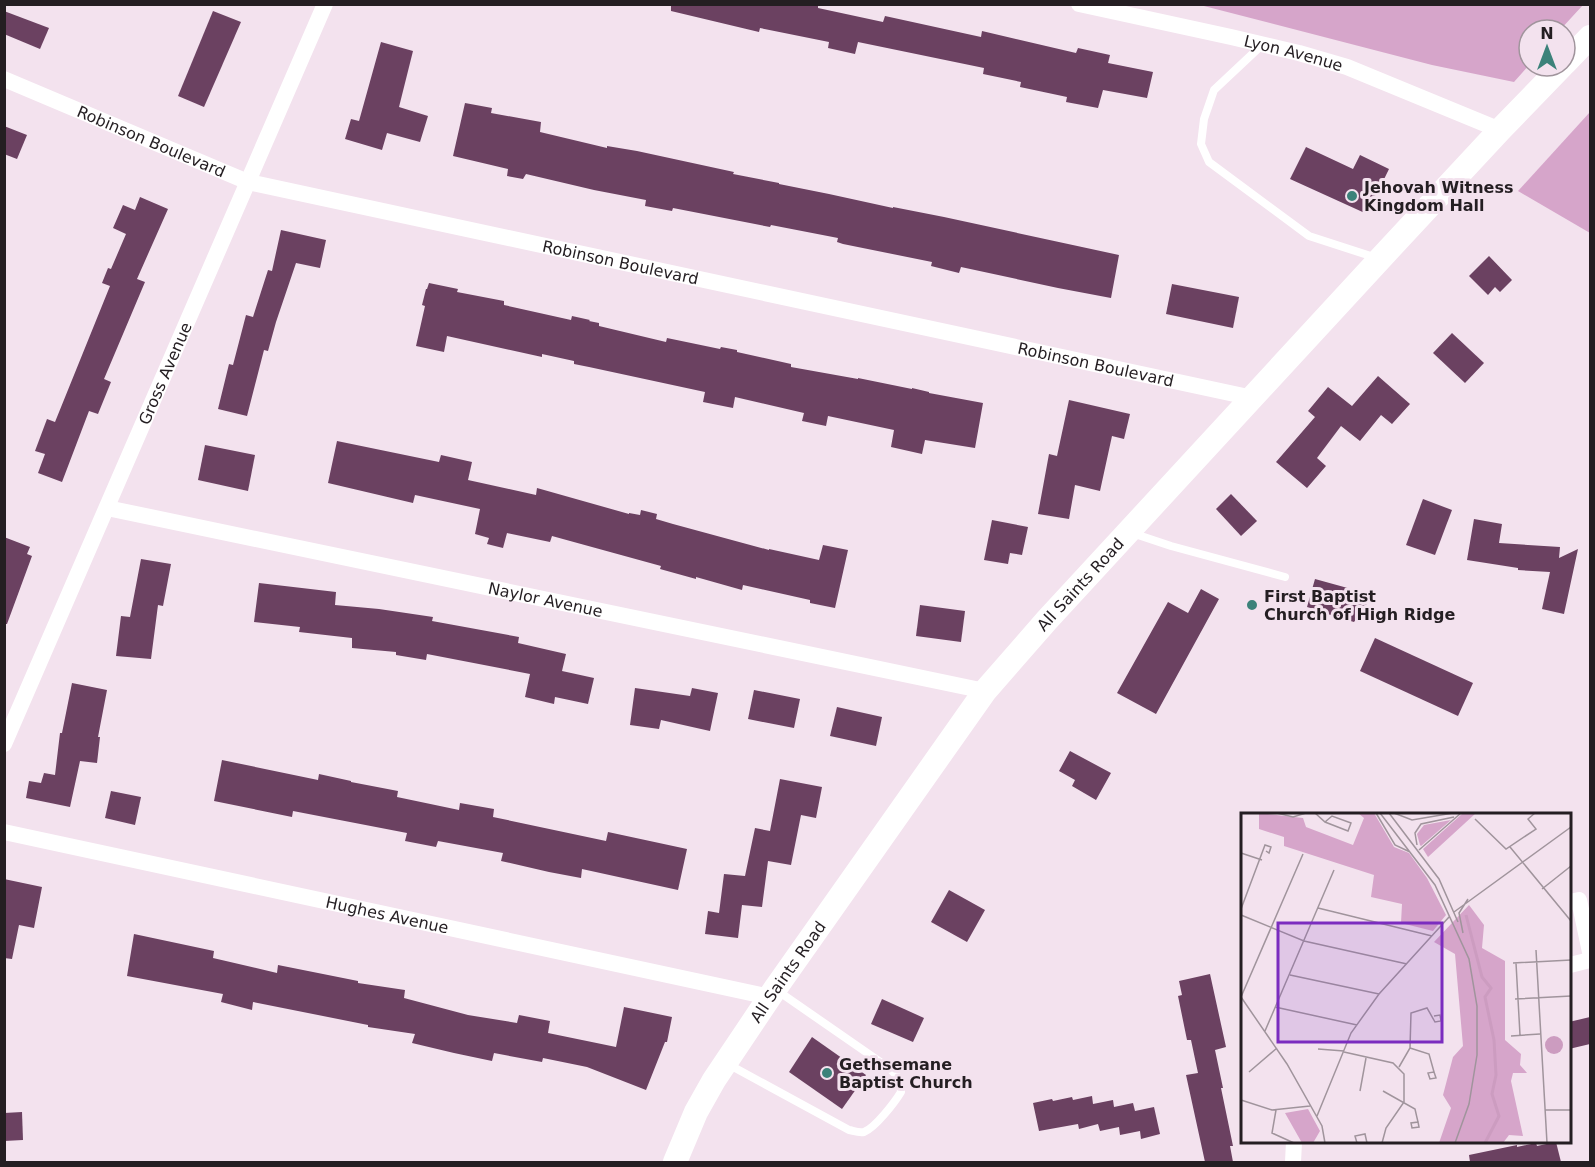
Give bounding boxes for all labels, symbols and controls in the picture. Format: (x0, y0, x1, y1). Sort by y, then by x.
north arrow (1517, 18, 1577, 78)
text: N (1540, 24, 1554, 43)
street label: Lyon Avenue (1242, 31, 1345, 75)
street label: Robinson Boulevard (74, 102, 228, 181)
place label: Jehovah Witness Kingdom Hall (1363, 178, 1513, 215)
marker: Jehovah Witness Kingdom Hall (1345, 189, 1359, 203)
street label: Robinson Boulevard (541, 237, 700, 289)
street label: Gross Avenue (135, 319, 196, 428)
street label: Robinson Boulevard (1016, 339, 1176, 391)
street label: All Saints Road (1033, 534, 1128, 635)
street label: Naylor Avenue (486, 579, 604, 621)
place label: First Baptist Church of High Ridge (1264, 587, 1455, 624)
marker: First Baptist Church of High Ridge (1245, 598, 1259, 612)
inset map (1241, 813, 1571, 1143)
street label: Hughes Avenue (324, 893, 450, 938)
street label: All Saints Road (746, 917, 830, 1026)
place label: Gethsemane Baptist Church (839, 1055, 973, 1092)
marker: Gethsemane Baptist Church (820, 1066, 834, 1080)

